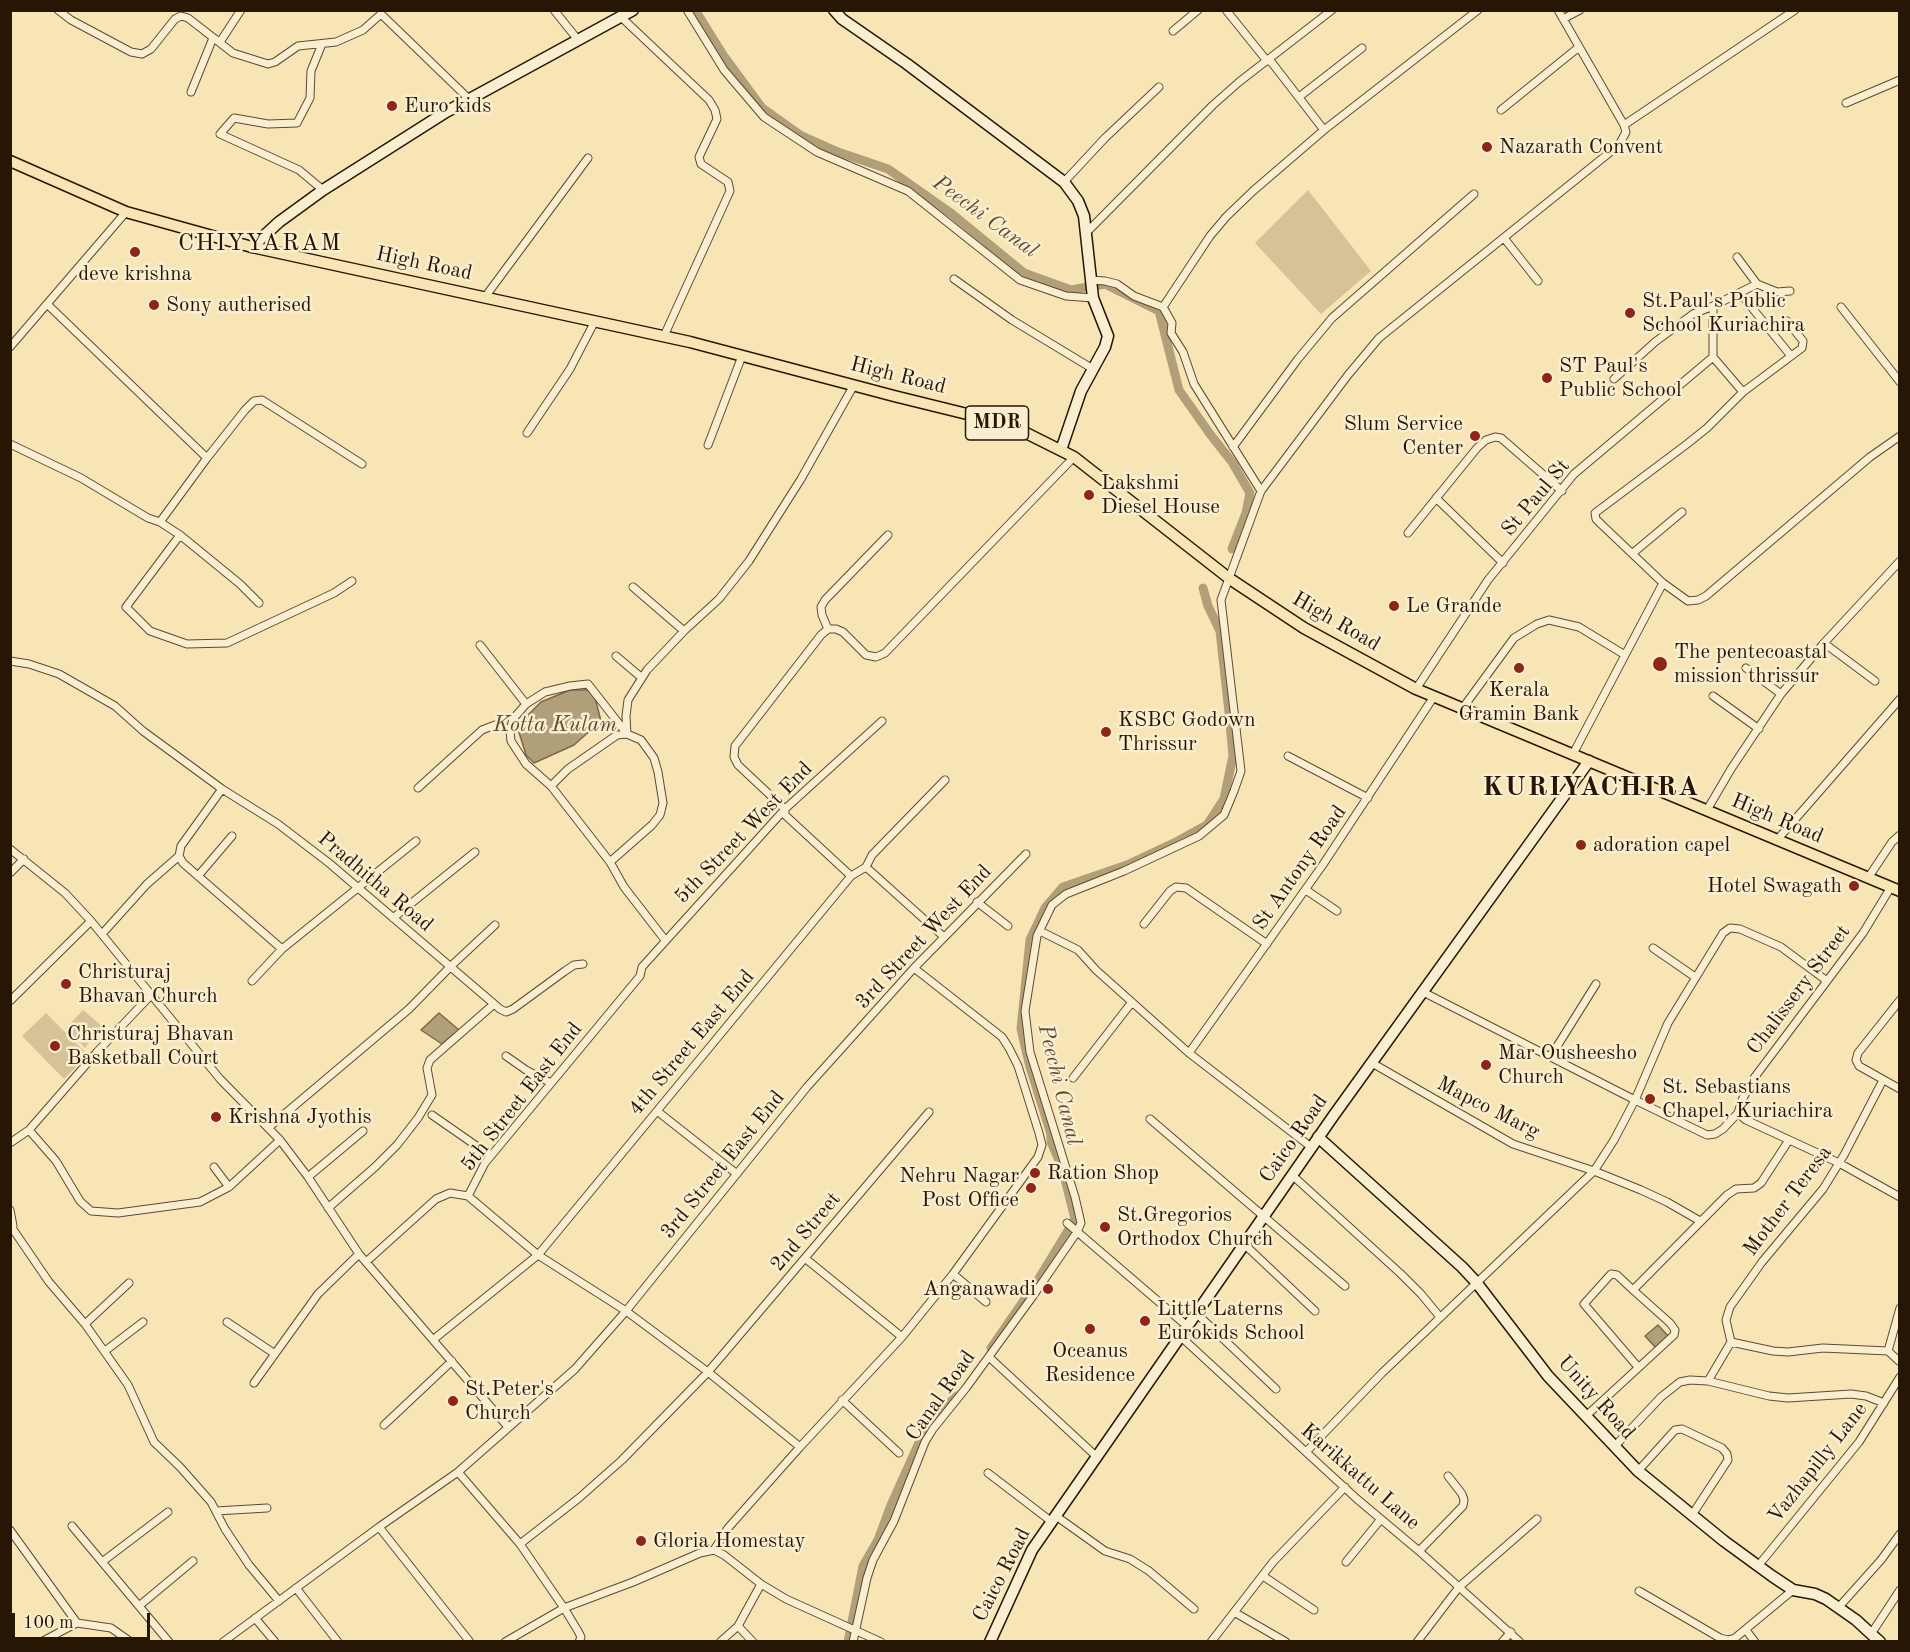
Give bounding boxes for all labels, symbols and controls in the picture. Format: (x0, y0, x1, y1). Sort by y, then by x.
place label: Euro kids (404, 93, 491, 119)
marker: Euro kids (385, 99, 399, 113)
place label: Nazarath Convent (1499, 134, 1663, 160)
marker: Nazarath Convent (1480, 140, 1494, 154)
water label: Peechi Canal (927, 170, 1043, 264)
district label: CHIYYARAM (178, 230, 342, 258)
street label: High Road (374, 242, 474, 286)
marker: deve krishna (128, 245, 142, 259)
place label: deve krishna (78, 261, 192, 287)
place label: St.Paul's Public School Kuriachira (1642, 288, 1805, 338)
place label: Sony autherised (166, 292, 312, 318)
marker: Sony autherised (147, 298, 161, 312)
marker: St.Paul's Public School Kuriachira (1623, 306, 1637, 320)
street label: High Road (848, 352, 948, 400)
place label: ST Paul's Public School (1559, 353, 1682, 403)
marker: ST Paul's Public School (1540, 371, 1554, 385)
road number: MDR (966, 406, 1028, 440)
place label: Slum Service Center (1344, 411, 1463, 461)
marker: Slum Service Center (1468, 429, 1482, 443)
street label: St Paul St (1496, 454, 1576, 542)
place label: Lakshmi Diesel House (1101, 470, 1220, 520)
marker: Lakshmi Diesel House (1082, 488, 1096, 502)
street label: High Road (1287, 587, 1385, 657)
place label: Le Grande (1406, 593, 1502, 619)
marker: Le Grande (1387, 599, 1401, 613)
place label: The pentecoastal mission thrissur (1674, 639, 1827, 689)
marker: The pentecoastal mission thrissur (1651, 655, 1669, 673)
marker: Kerala Gramin Bank (1512, 661, 1526, 675)
place label: Kerala Gramin Bank (1459, 677, 1579, 727)
place label: KSBC Godown Thrissur (1118, 707, 1256, 757)
water label: Kotta Kulam (493, 712, 617, 738)
marker: KSBC Godown Thrissur (1099, 725, 1113, 739)
street label: 5th Street West End (670, 757, 818, 909)
district label: KURIYACHIRA (1482, 772, 1700, 804)
street label: High Road (1727, 788, 1827, 850)
street label: St Antony Road (1248, 801, 1352, 935)
street label: Pradhitha Road (312, 826, 438, 938)
place label: adoration capel (1593, 832, 1730, 858)
marker: adoration capel (1574, 838, 1588, 852)
street label: 3rd Street West End (851, 860, 997, 1014)
place label: Hotel Swagath (1707, 873, 1842, 899)
marker: Hotel Swagath (1847, 879, 1861, 893)
street label: Chalissery Street (1742, 920, 1856, 1060)
place label: Christuraj Bhavan Church (78, 959, 218, 1009)
street label: 4th Street East End (624, 965, 760, 1121)
marker: Christuraj Bhavan Church (59, 977, 73, 991)
street label: 5th Street East End (456, 1017, 588, 1177)
place label: Christuraj Bhavan Basketball Court (67, 1021, 234, 1071)
water label: Peechi Canal (1031, 1022, 1087, 1148)
marker: Christuraj Bhavan Basketball Court (48, 1039, 62, 1053)
place label: Mar Ousheesho Church (1498, 1040, 1637, 1090)
marker: Mar Ousheesho Church (1479, 1058, 1493, 1072)
street label: Mapco Marg (1432, 1071, 1544, 1145)
place label: St. Sebastians Chapel, Kuriachira (1662, 1074, 1833, 1124)
street label: 3rd Street East End (656, 1086, 790, 1244)
street label: Caico Road (1254, 1090, 1334, 1188)
marker: St. Sebastians Chapel, Kuriachira (1643, 1092, 1657, 1106)
place label: Krishna Jyothis (228, 1104, 372, 1130)
marker: Krishna Jyothis (209, 1110, 223, 1124)
street label: Mother Teresa (1738, 1141, 1838, 1261)
place label: Ration Shop (1047, 1160, 1159, 1186)
place label: Nehru Nagar Post Office (899, 1163, 1019, 1213)
marker: Ration Shop (1028, 1166, 1042, 1180)
marker: Nehru Nagar Post Office (1024, 1181, 1038, 1195)
street label: 2nd Street (765, 1187, 847, 1277)
place label: St.Gregorios Orthodox Church (1117, 1202, 1273, 1252)
marker: St.Gregorios Orthodox Church (1098, 1220, 1112, 1234)
place label: Anganawadi (923, 1276, 1036, 1302)
marker: Anganawadi (1041, 1282, 1055, 1296)
place label: Little Laterns Eurokids School (1157, 1296, 1304, 1346)
marker: Little Laterns Eurokids School (1138, 1314, 1152, 1328)
marker: Oceanus Residence (1083, 1322, 1097, 1336)
place label: Oceanus Residence (1045, 1338, 1135, 1388)
street label: Canal Road (901, 1346, 981, 1446)
street label: Unity Road (1552, 1351, 1640, 1445)
place label: St.Peter's Church (465, 1376, 554, 1426)
marker: St.Peter's Church (446, 1394, 460, 1408)
street label: Vazhapilly Lane (1763, 1398, 1873, 1528)
street label: Karikkattu Lane (1295, 1418, 1425, 1536)
street label: Caico Road (968, 1524, 1036, 1626)
place label: Gloria Homestay (653, 1528, 806, 1554)
marker: Gloria Homestay (634, 1534, 648, 1548)
scale bar (15, 1601, 153, 1639)
text: 100 m (23, 1614, 74, 1632)

